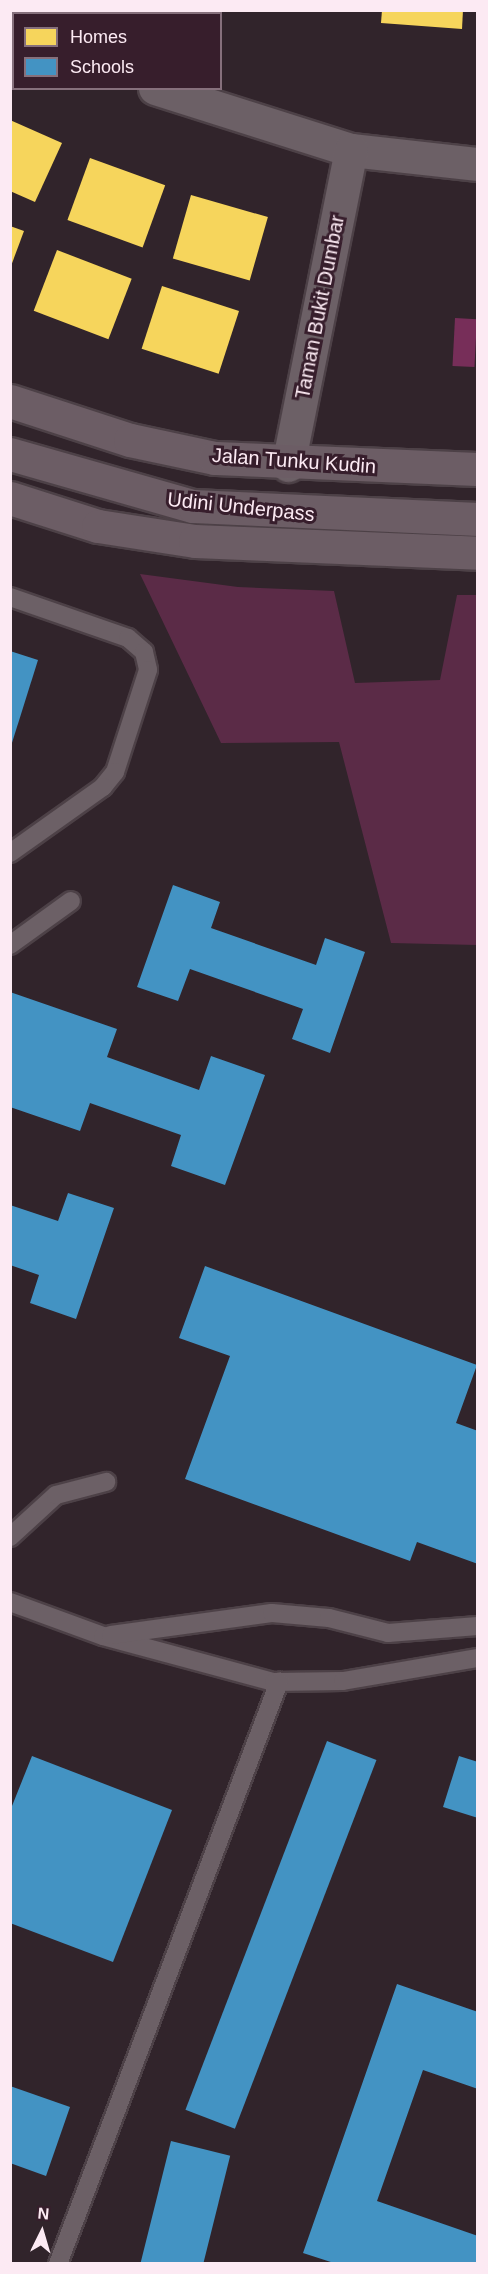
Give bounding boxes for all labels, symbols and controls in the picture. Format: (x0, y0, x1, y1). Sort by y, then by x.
legend (12, 12, 222, 90)
text: Homes (70, 27, 127, 47)
text: Schools (70, 57, 134, 77)
street label: Taman Bukit Dumbar (290, 213, 350, 401)
street label: Jalan Tunku Kudin (211, 443, 377, 479)
street label: Udini Underpass (166, 487, 316, 527)
north arrow (12, 2202, 72, 2262)
text: N (37, 2205, 50, 2223)

